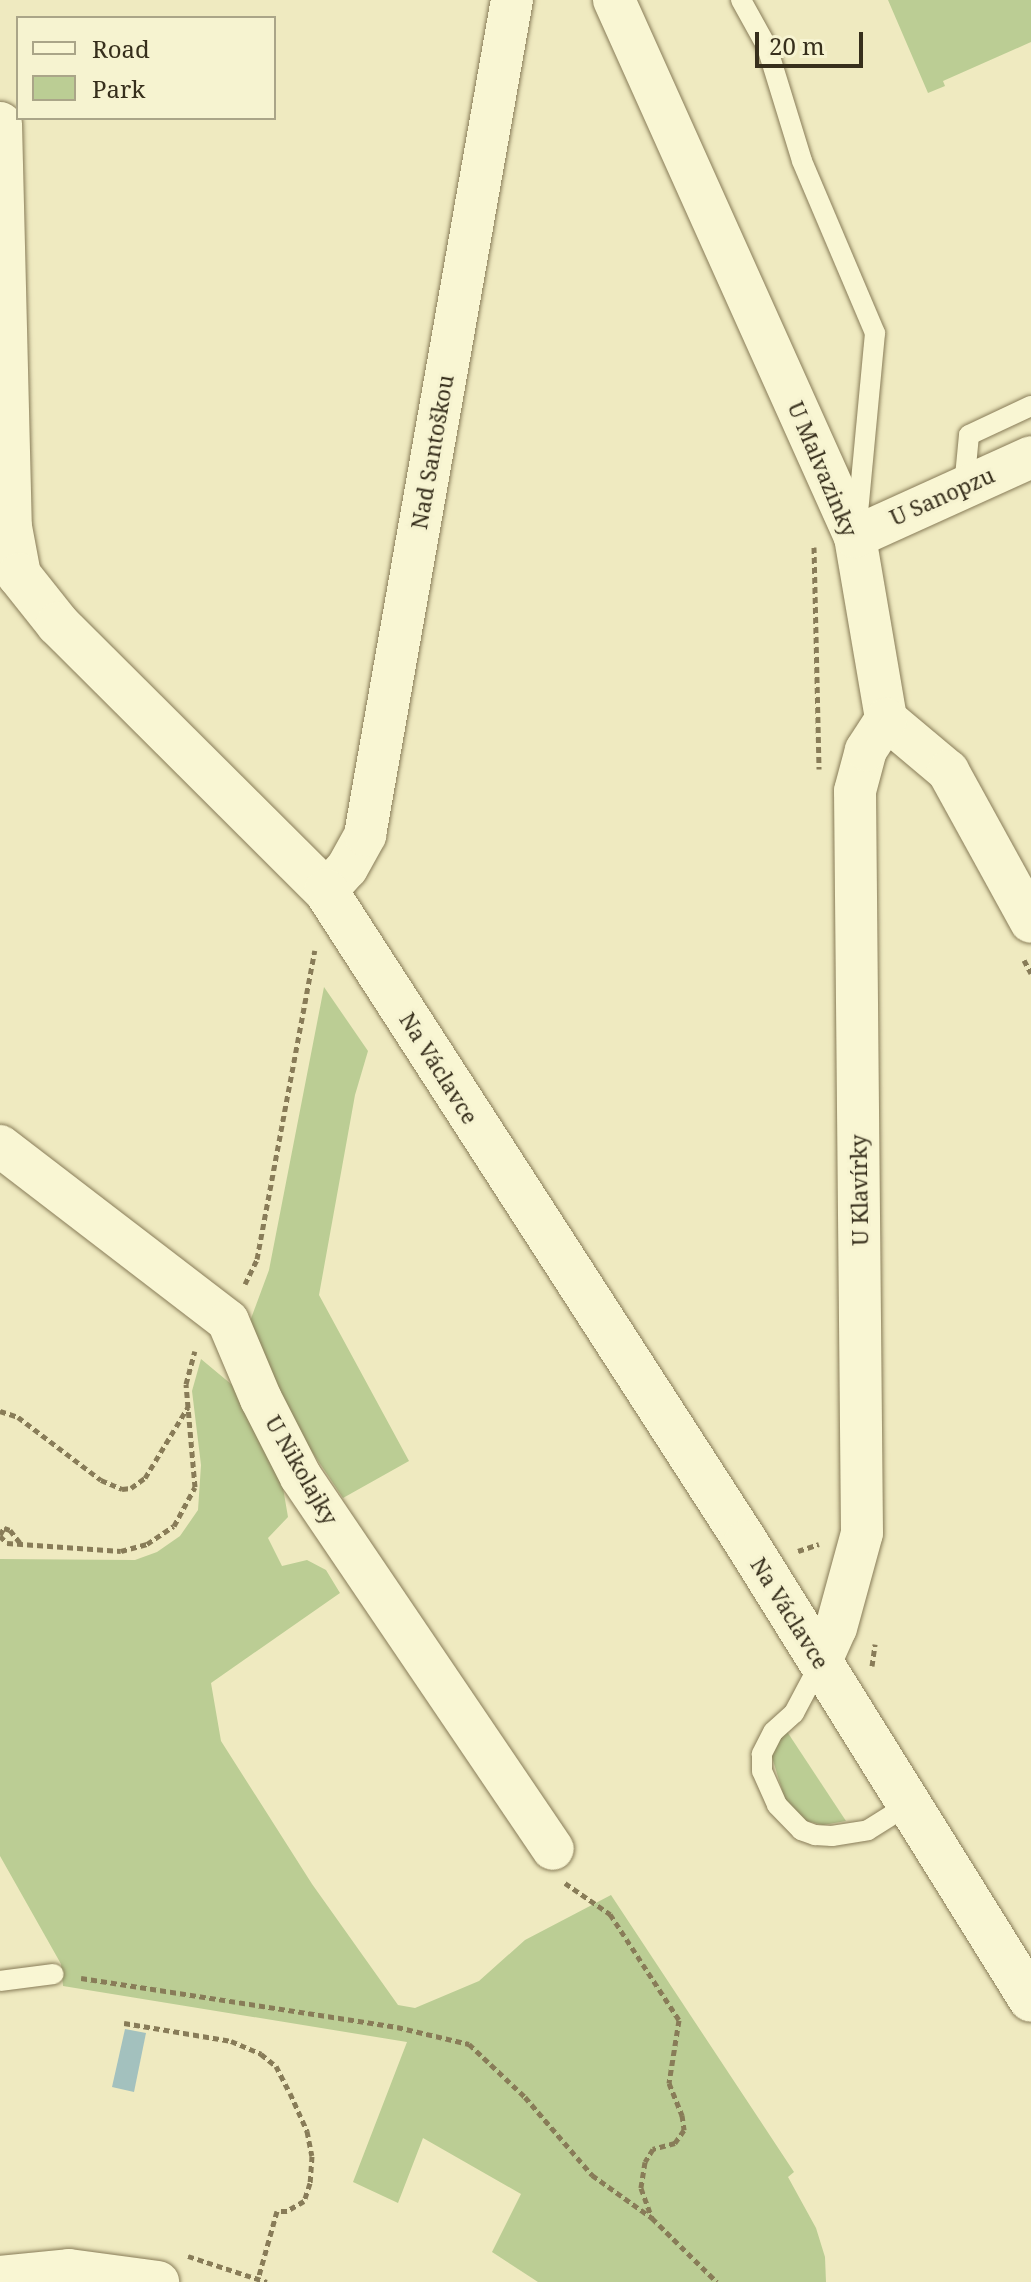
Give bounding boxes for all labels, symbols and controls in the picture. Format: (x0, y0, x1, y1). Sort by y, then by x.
legend (16, 16, 276, 120)
scale bar (759, 16, 867, 66)
text: 20 m (769, 29, 825, 62)
text: Road (92, 32, 150, 65)
text: Park (92, 72, 145, 105)
street label: Nad Santoškou (405, 373, 459, 531)
street label: U Malvazinky (783, 397, 863, 541)
street label: U Sanopzu (886, 461, 998, 531)
street label: Na Václavce (394, 1008, 484, 1128)
street label: U Klavírky (845, 1134, 873, 1246)
street label: U Nikolajky (260, 1411, 344, 1529)
street label: Na Václavce (745, 1553, 835, 1673)

